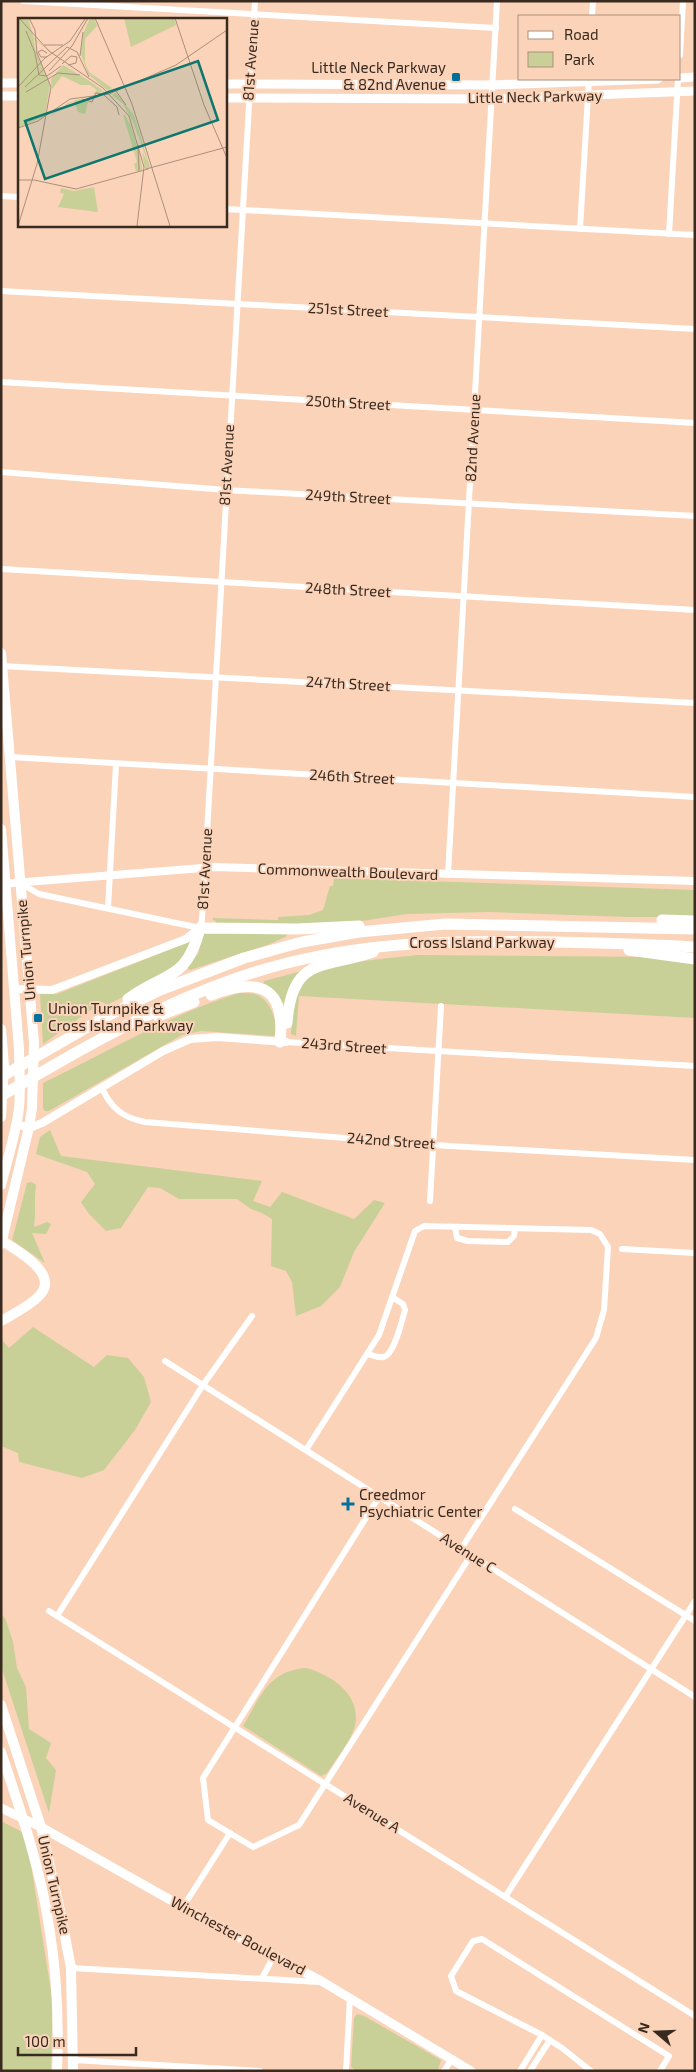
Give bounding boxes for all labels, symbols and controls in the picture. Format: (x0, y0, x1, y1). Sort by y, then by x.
legend (518, 15, 681, 80)
inset map (18, 18, 226, 226)
street label: 81st Avenue (238, 19, 262, 101)
text: Road (564, 25, 599, 43)
text: Park (564, 50, 595, 68)
place label: Little Neck Parkway & 82nd Avenue (311, 58, 446, 93)
marker: Little Neck Parkway & 82nd Avenue (450, 71, 462, 83)
street label: Little Neck Parkway (467, 86, 603, 106)
street label: 251st Street (307, 298, 389, 320)
street label: 250th Street (305, 391, 391, 413)
street label: 82nd Avenue (461, 393, 483, 482)
street label: 81st Avenue (215, 424, 237, 506)
street label: 249th Street (305, 485, 392, 507)
street label: 248th Street (305, 578, 392, 600)
street label: 247th Street (305, 672, 391, 694)
street label: 246th Street (309, 765, 396, 787)
street label: 81st Avenue (193, 828, 215, 910)
street label: Commonwealth Boulevard (257, 859, 439, 883)
street label: Union Turnpike (12, 899, 38, 1001)
street label: Cross Island Parkway (409, 933, 555, 951)
place label: Union Turnpike & Cross Island Parkway (48, 999, 194, 1034)
marker: Union Turnpike & Cross Island Parkway (32, 1012, 44, 1024)
street label: 243rd Street (301, 1033, 388, 1057)
street label: 242nd Street (346, 1128, 436, 1152)
place label: Creedmor Psychiatric Center (359, 1485, 483, 1520)
marker: Creedmor Psychiatric Center (341, 1497, 355, 1511)
street label: Avenue C (437, 1528, 500, 1576)
street label: Avenue A (341, 1788, 404, 1837)
street label: Union Turnpike (35, 1833, 75, 1936)
street label: Winchester Boulevard (168, 1892, 309, 1978)
north arrow (631, 2007, 681, 2057)
text: N (634, 2020, 653, 2035)
scale bar (18, 2024, 135, 2056)
text: 100 m (25, 2032, 66, 2050)

